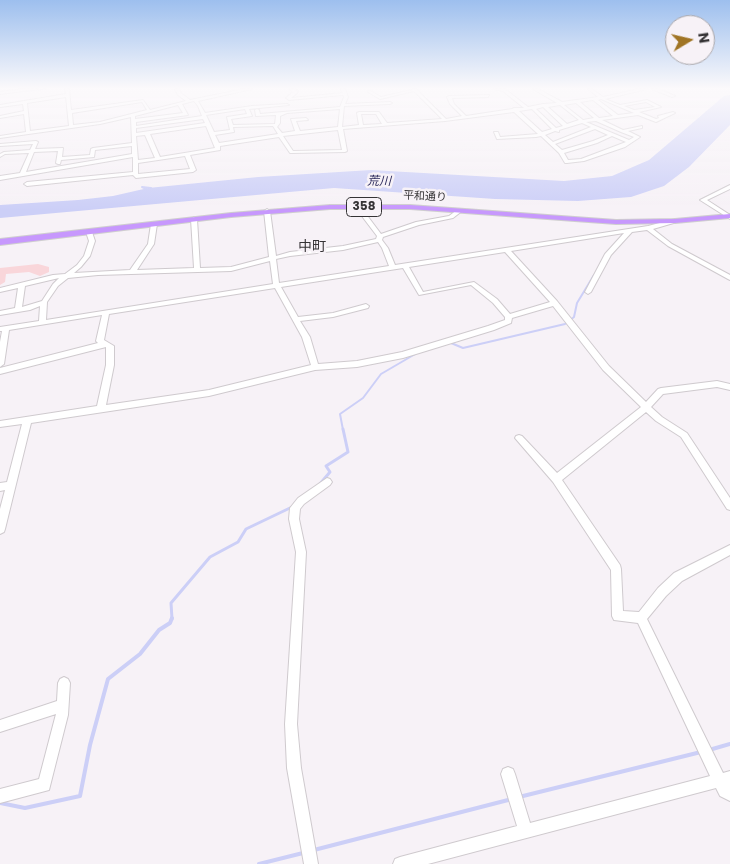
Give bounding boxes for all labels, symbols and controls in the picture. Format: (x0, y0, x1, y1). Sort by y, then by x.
north arrow (665, 15, 715, 65)
text: N (693, 31, 715, 45)
water label: 荒川 (367, 175, 391, 189)
street label: 平和通り (403, 189, 447, 205)
road number: 358 (346, 198, 382, 216)
district label: 中町 (298, 239, 326, 255)

